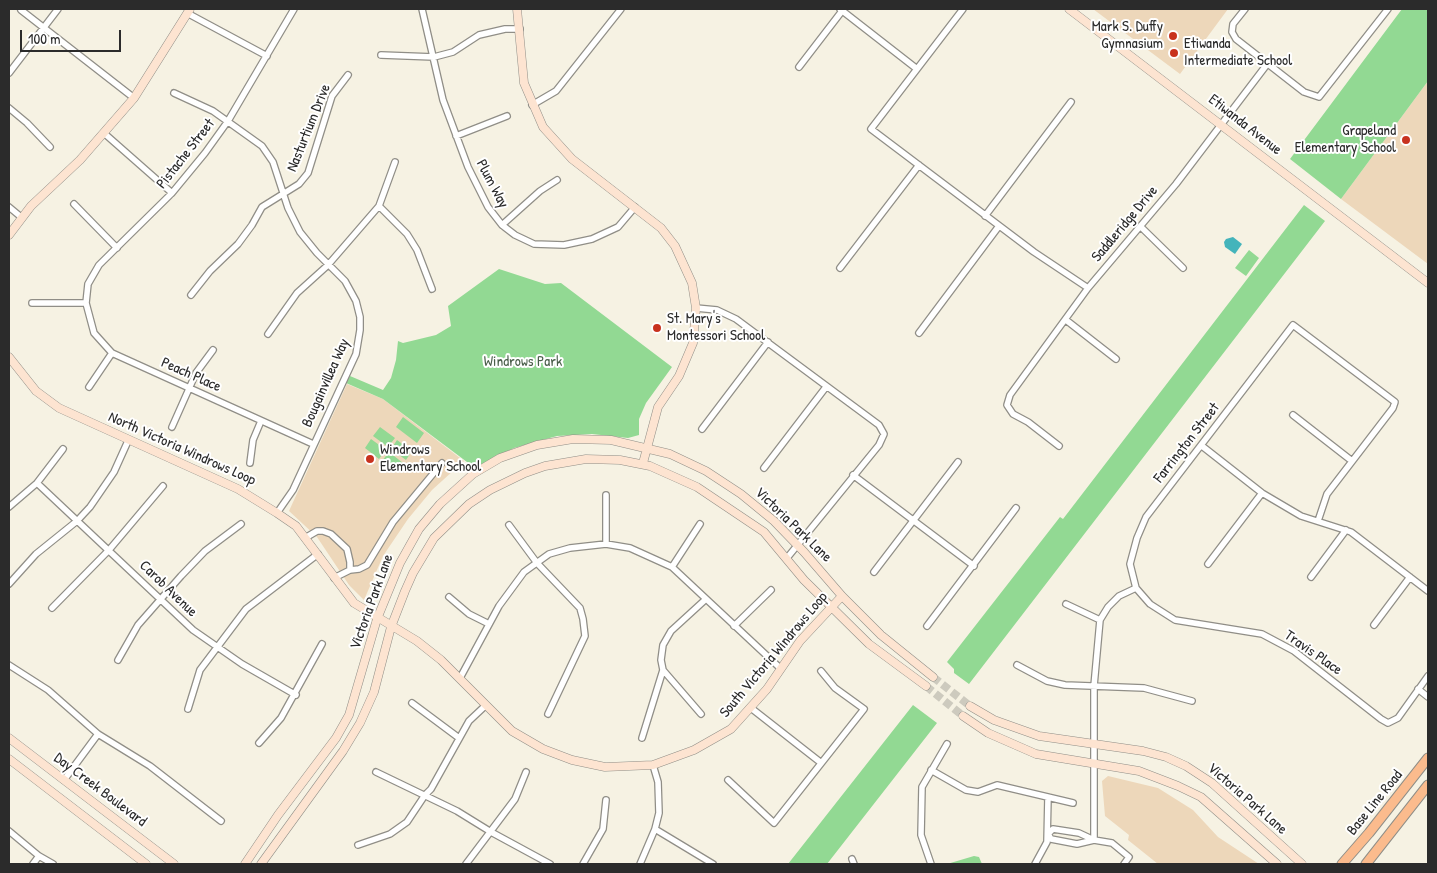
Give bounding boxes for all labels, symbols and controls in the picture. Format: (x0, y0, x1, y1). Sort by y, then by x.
place label: Mark S. Duffy Gymnasium (1092, 18, 1163, 53)
scale bar (22, 20, 124, 52)
text: 100 m (28, 28, 61, 49)
marker: Mark S. Duffy Gymnasium (1167, 30, 1179, 42)
place label: Etiwanda Intermediate School (1184, 35, 1292, 70)
marker: Etiwanda Intermediate School (1168, 47, 1180, 59)
street label: Nasturtium Drive (283, 82, 335, 174)
street label: Etiwanda Avenue (1205, 91, 1285, 159)
street label: Pistache Street (153, 115, 219, 193)
place label: Grapeland Elementary School (1295, 122, 1396, 157)
marker: Grapeland Elementary School (1400, 134, 1412, 146)
street label: Plum Way (472, 157, 512, 211)
street label: Saddleridge Drive (1088, 182, 1162, 266)
place label: St. Mary's Montessori School (667, 310, 765, 345)
marker: St. Mary's Montessori School (651, 322, 663, 334)
street label: Bougainvillea Way (298, 336, 354, 430)
park label: Windrows Park (484, 353, 562, 371)
street label: Peach Place (158, 354, 224, 396)
street label: Farrington Street (1150, 400, 1224, 486)
street label: North Victoria Windrows Loop (106, 408, 258, 490)
place label: Windrows Elementary School (380, 441, 481, 476)
marker: Windrows Elementary School (364, 453, 376, 465)
street label: Victoria Park Lane (751, 484, 835, 566)
street label: Victoria Park Lane (346, 552, 398, 652)
street label: Carob Avenue (135, 557, 201, 621)
street label: South Victoria Windrows Loop (716, 589, 832, 721)
street label: Travis Place (1281, 627, 1345, 679)
street label: Day Creek Boulevard (50, 749, 150, 831)
street label: Victoria Park Lane (1203, 759, 1291, 839)
street label: Base Line Road (1343, 767, 1407, 839)

